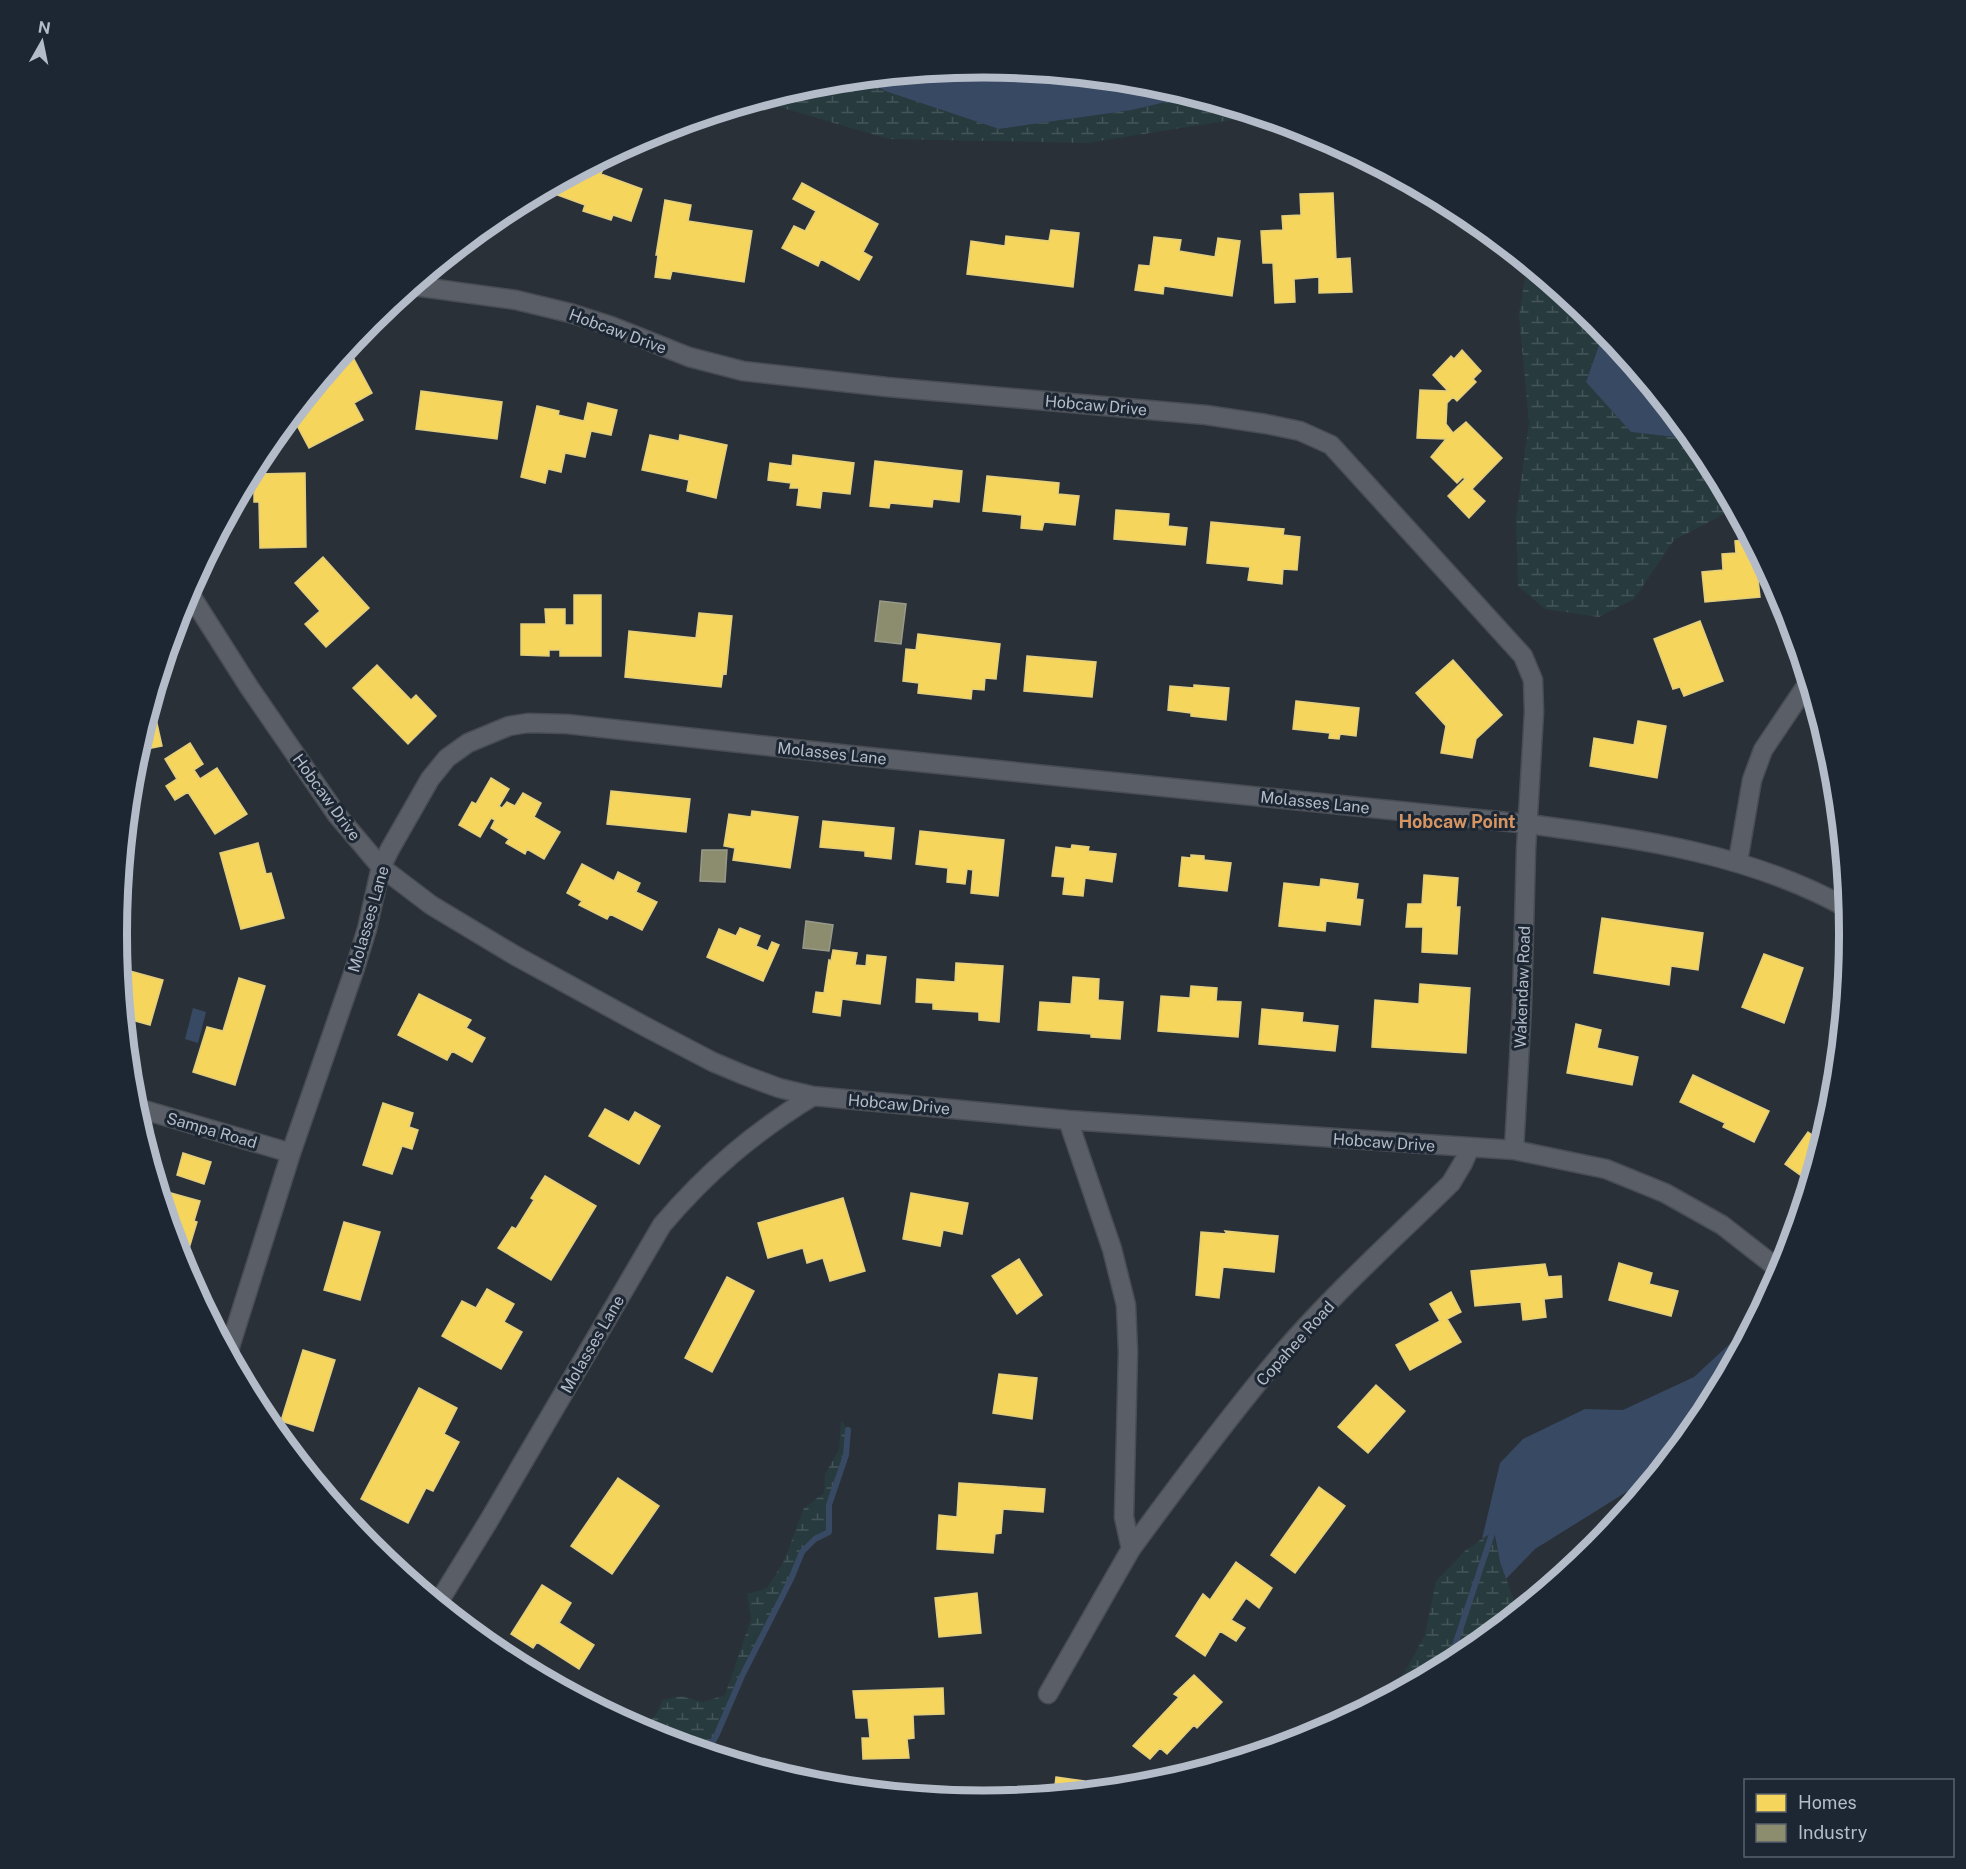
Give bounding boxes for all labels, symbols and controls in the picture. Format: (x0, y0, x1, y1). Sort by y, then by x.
north arrow (12, 12, 72, 72)
text: N (37, 17, 52, 38)
street label: Hobcaw Drive (566, 305, 669, 358)
street label: Hobcaw Drive (1044, 392, 1148, 419)
street label: Molasses Lane (776, 738, 888, 769)
street label: Hobcaw Drive (289, 750, 364, 844)
street label: Molasses Lane (1259, 787, 1371, 818)
district label: Hobcaw Point (1398, 811, 1516, 832)
street label: Molasses Lane (344, 864, 393, 975)
street label: Wakendaw Road (1511, 925, 1534, 1049)
street label: Hobcaw Drive (847, 1091, 951, 1118)
street label: Sampa Road (164, 1108, 259, 1152)
street label: Hobcaw Drive (1332, 1129, 1436, 1156)
street label: Molasses Lane (557, 1292, 628, 1397)
street label: Copahee Road (1252, 1297, 1338, 1390)
legend (1744, 1779, 1954, 1857)
text: Homes (1798, 1792, 1857, 1813)
text: Industry (1798, 1822, 1868, 1843)

